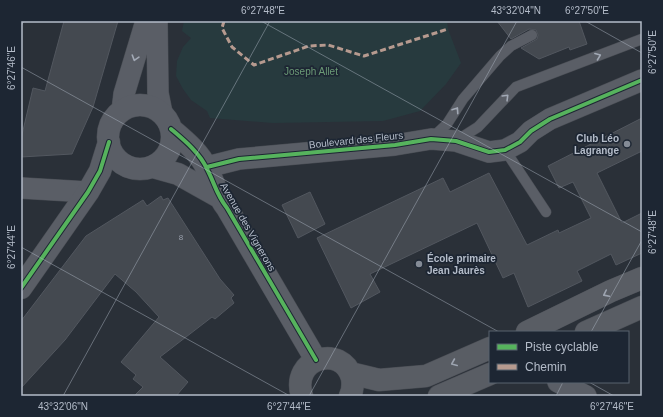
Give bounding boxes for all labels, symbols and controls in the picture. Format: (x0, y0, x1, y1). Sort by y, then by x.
text: 6°27'48"E (241, 5, 285, 16)
text: 43°32'04"N (491, 5, 541, 16)
text: 6°27'50"E (565, 5, 609, 16)
text: 6°27'50"E (647, 30, 658, 74)
text: 6°27'46"E (6, 46, 17, 90)
one-way arrow (594, 52, 601, 60)
one-way arrow (131, 55, 140, 62)
park label: Joseph Allet (284, 66, 338, 77)
one-way arrow (501, 94, 509, 102)
one-way arrow (451, 107, 459, 114)
street label: Boulevard des Fleurs (308, 130, 404, 150)
place label: Club Léo Lagrange (574, 133, 619, 156)
marker: Club Léo Lagrange (622, 139, 632, 149)
street label: Avenue des Vignerons (218, 181, 278, 273)
text: 6°27'48"E (647, 210, 658, 254)
text: 6°27'44"E (6, 225, 17, 269)
house number: 8 (179, 233, 184, 242)
place label: École primaire Jean Jaurès (427, 252, 496, 276)
marker: École primaire Jean Jaurès (414, 259, 424, 269)
one-way arrow (603, 289, 611, 296)
legend (489, 331, 629, 383)
text: Piste cyclable (525, 340, 599, 354)
one-way arrow (451, 359, 458, 367)
text: Chemin (525, 360, 566, 374)
text: 43°32'06"N (38, 401, 88, 412)
text: 6°27'44"E (267, 401, 311, 412)
text: 6°27'46"E (590, 401, 634, 412)

